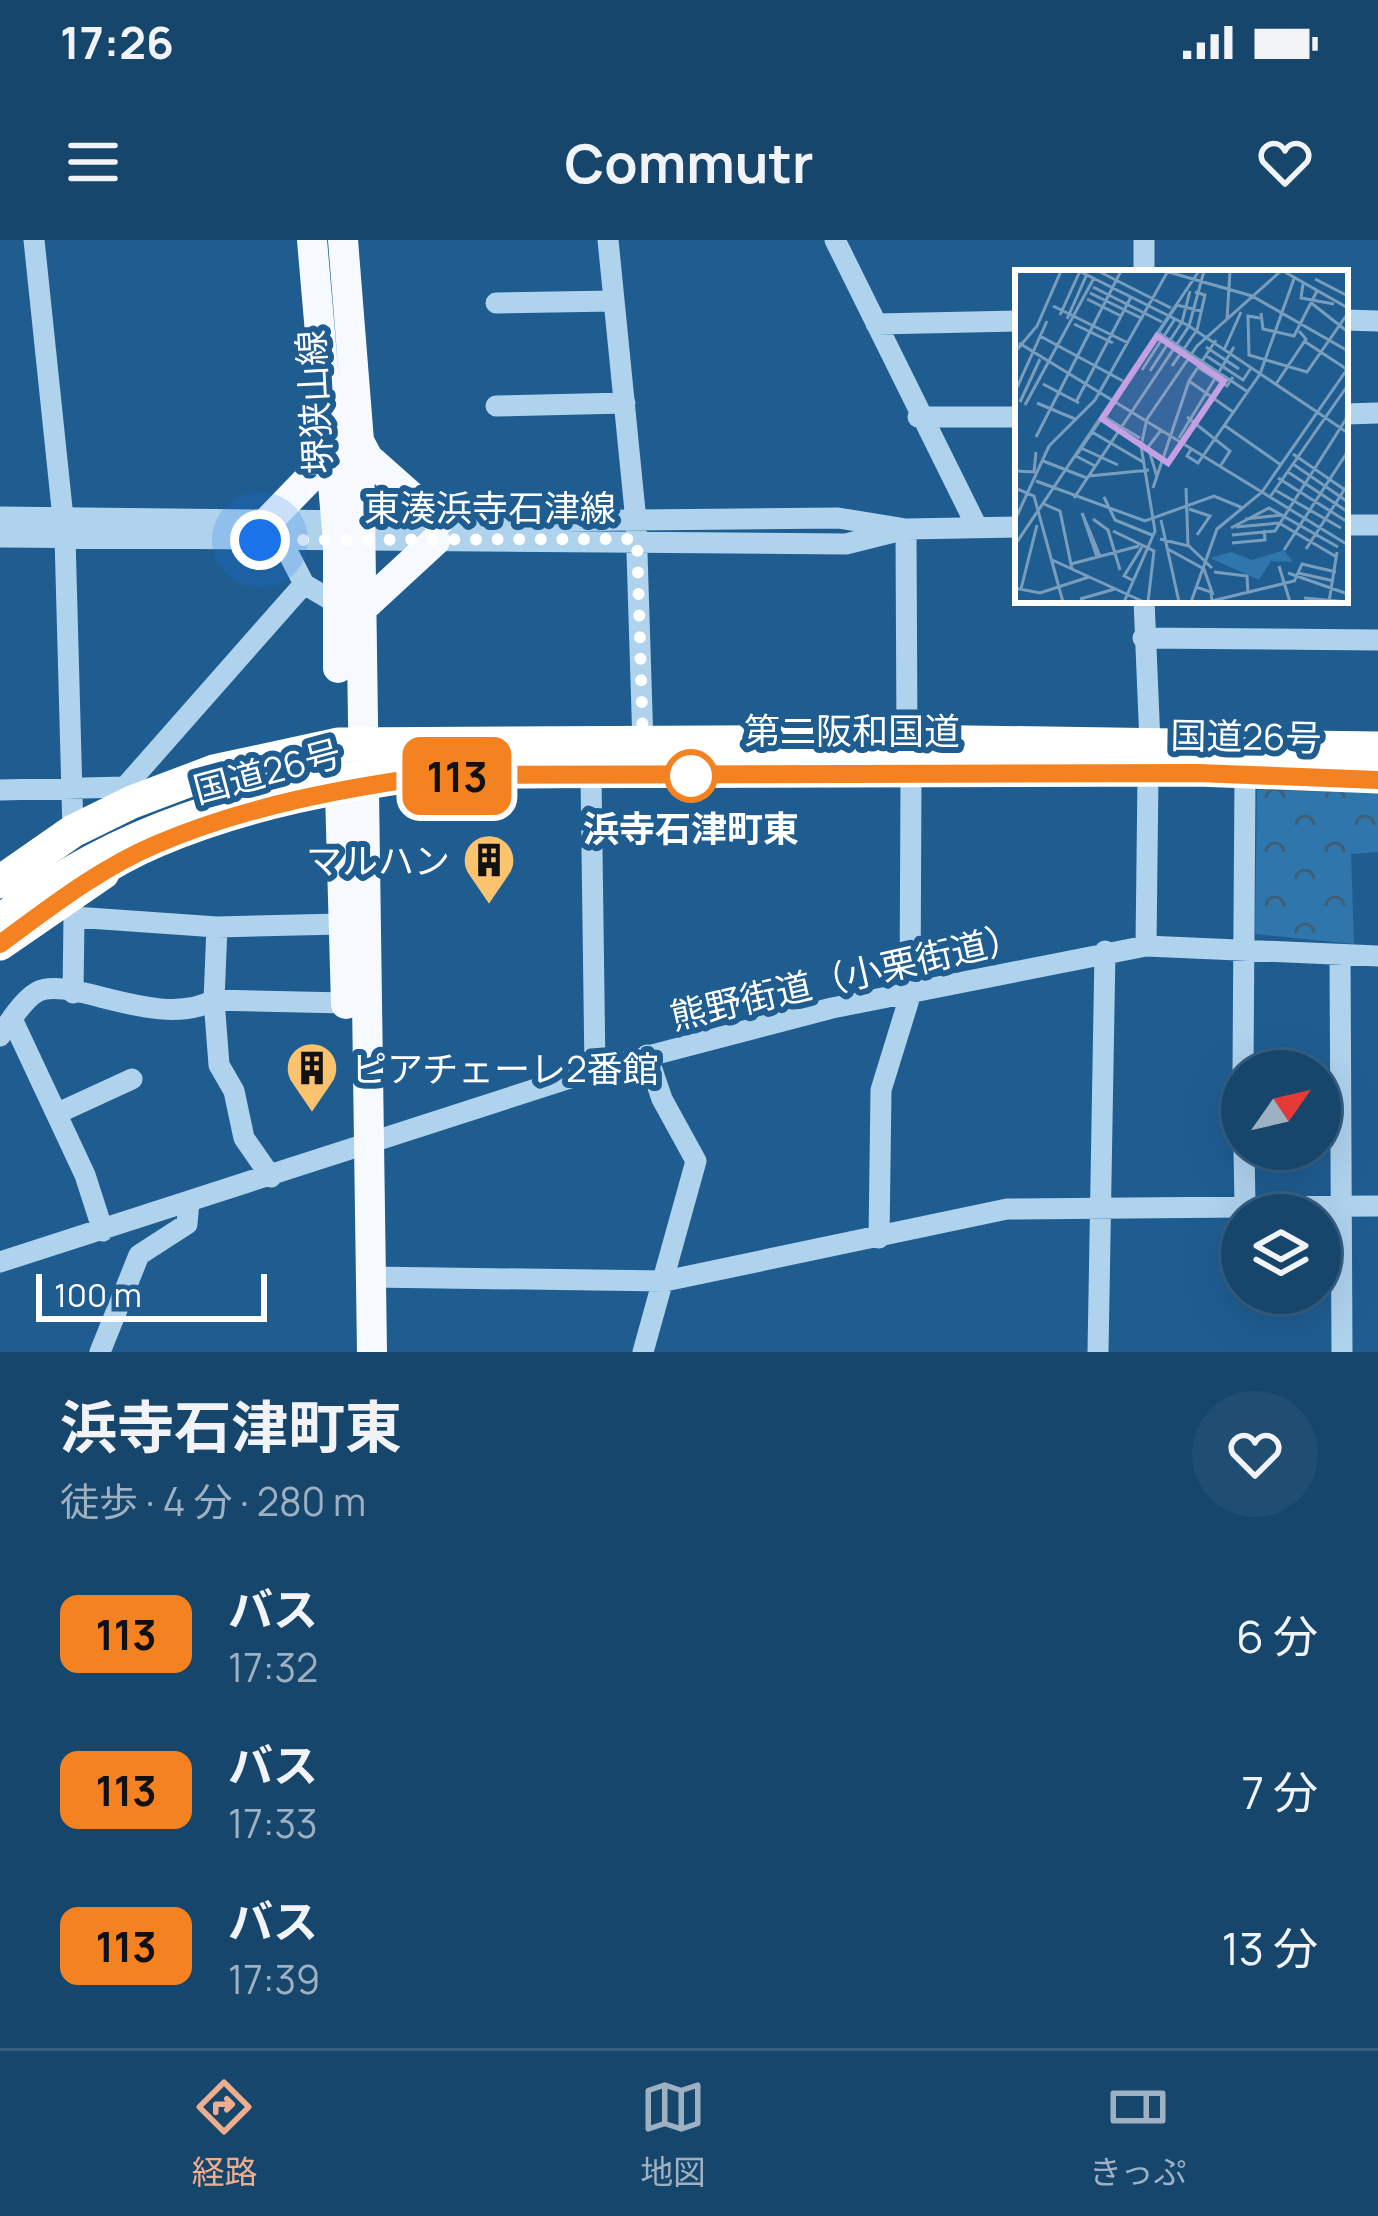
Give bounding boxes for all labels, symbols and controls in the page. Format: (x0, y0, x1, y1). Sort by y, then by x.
text: 17:26 (60, 11, 174, 73)
text: Commutr (564, 125, 814, 199)
icon: menu (60, 129, 126, 195)
icon: heart (1252, 129, 1318, 195)
inset map (1015, 270, 1348, 603)
street label: 堺狭山線 (286, 329, 342, 475)
street label: 東湊浜寺石津線 (364, 483, 616, 532)
your location (230, 510, 290, 570)
street label: 第二阪和国道 (744, 706, 960, 755)
street label: 国道26号 (1170, 710, 1322, 762)
street label: 国道26号 (188, 728, 346, 814)
line badge: 113 (388, 737, 526, 815)
text: 113 (426, 747, 488, 805)
marker: 浜寺石津町東 (666, 751, 716, 801)
place label: 浜寺石津町東 (583, 804, 799, 853)
building icon: マルハン (461, 832, 517, 906)
place label: マルハン (306, 836, 450, 885)
street label: 熊野街道（小栗街道） (665, 912, 1027, 1040)
building icon: ピアチェーレ2番館 (284, 1040, 340, 1114)
place label: ピアチェーレ2番館 (351, 1044, 659, 1093)
north arrow (1221, 1050, 1341, 1170)
map controls (1221, 1050, 1341, 1314)
button: layers (1221, 1194, 1341, 1314)
scale bar (36, 1268, 267, 1321)
text: 100 m (54, 1272, 142, 1317)
text: 浜寺石津町東 (60, 1387, 402, 1465)
button: heart (1192, 1391, 1318, 1517)
text: 徒歩 · 4 分 · 280 m (60, 1474, 366, 1528)
text: バス (228, 1578, 318, 1640)
text: 113 (95, 1605, 157, 1663)
text: 6 分 (1236, 1605, 1318, 1667)
text: 17:32 (228, 1640, 318, 1694)
text: バス (228, 1734, 318, 1796)
text: 113 (95, 1761, 157, 1819)
text: 7 分 (1241, 1761, 1318, 1823)
text: 17:33 (228, 1796, 318, 1850)
text: バス (228, 1890, 318, 1952)
text: 113 (95, 1917, 157, 1975)
text: 13 分 (1222, 1917, 1318, 1979)
text: 17:39 (228, 1952, 320, 2006)
tab: 経路 (191, 2074, 257, 2194)
tab: 地図 (640, 2074, 706, 2194)
tab: きっぷ (1089, 2074, 1187, 2194)

